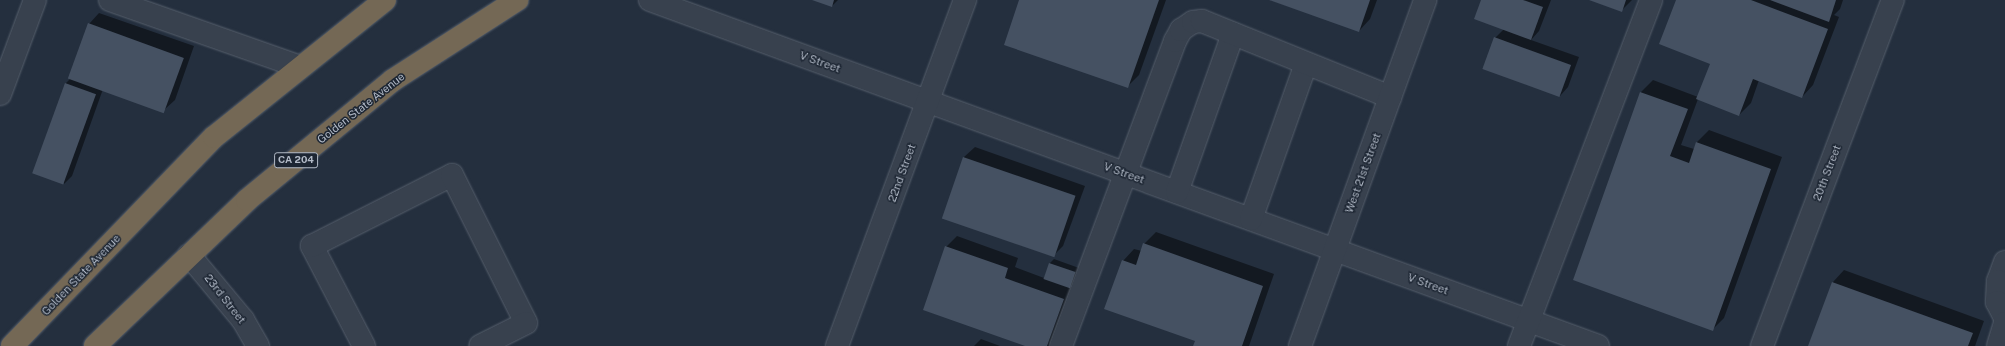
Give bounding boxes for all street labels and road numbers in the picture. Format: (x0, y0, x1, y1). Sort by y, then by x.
street label: V Street (798, 49, 842, 75)
street label: Golden State Avenue (315, 70, 407, 146)
street label: West 21st Street (1342, 131, 1384, 215)
street label: 22nd Street (885, 142, 919, 204)
street label: 20th Street (1810, 143, 1844, 203)
road number: CA 204 (274, 152, 318, 168)
street label: V Street (1102, 160, 1146, 186)
street label: Golden State Avenue (39, 232, 123, 318)
street label: V Street (1406, 271, 1450, 297)
street label: 23rd Street (202, 272, 248, 326)

